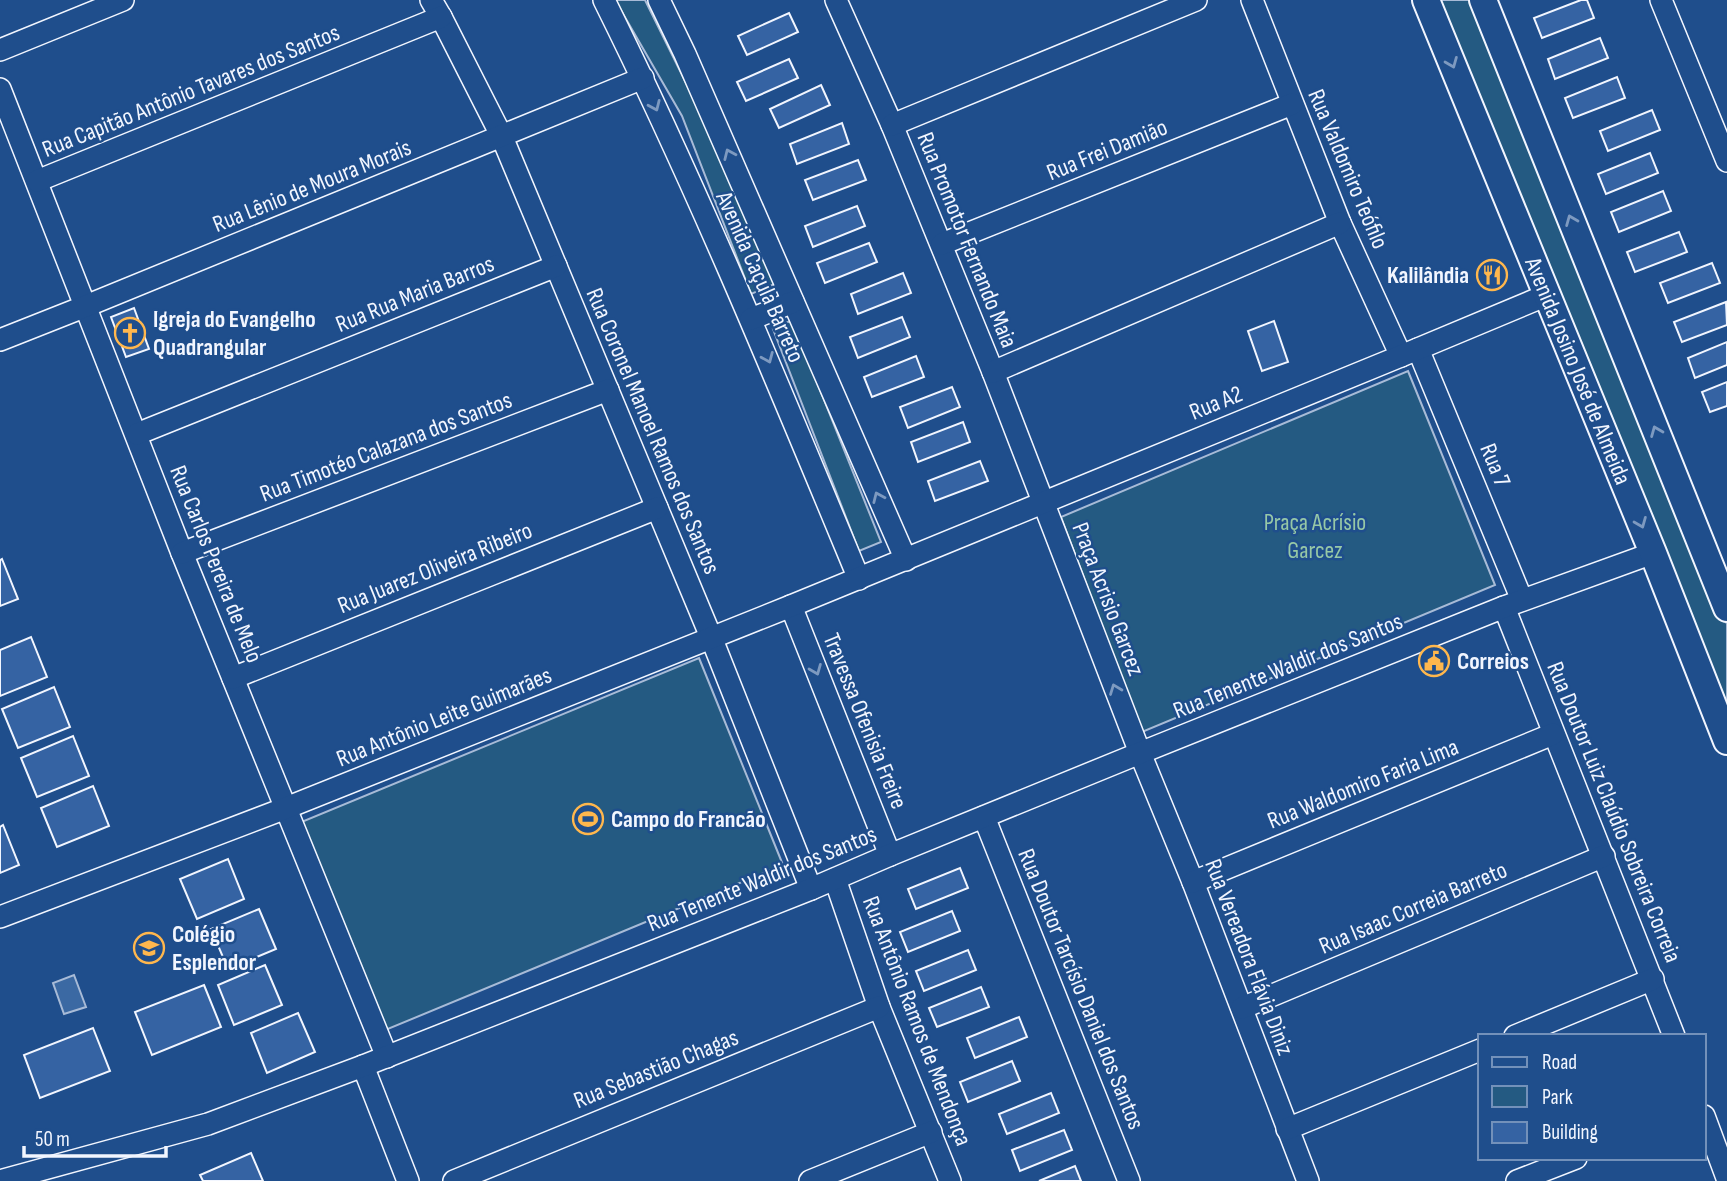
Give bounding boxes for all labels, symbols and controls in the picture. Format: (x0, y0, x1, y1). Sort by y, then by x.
street label: Rua Capitão Antônio Tavares dos Santos (38, 18, 344, 164)
one-way arrow (1444, 56, 1458, 68)
street label: Rua Valdomiro Teófilo (1301, 85, 1395, 253)
one-way arrow (647, 98, 661, 111)
street label: Rua Frei Damião (1042, 113, 1172, 187)
street label: Rua Promotor Fernando Maia (910, 128, 1024, 352)
street label: Rua Lênio de Moura Morais (209, 133, 415, 239)
one-way arrow (723, 149, 737, 161)
street label: Avenida Caçula Barreto (709, 186, 811, 367)
one-way arrow (1566, 215, 1580, 227)
street label: Rua Rua Maria Barros (332, 249, 498, 339)
street label: Avenida Josino José de Almeida (1518, 252, 1638, 489)
restaurant icon: Kalilândia (1475, 258, 1509, 292)
place label: Kalilândia (1387, 261, 1469, 290)
street label: Rua Coronel Manoel Ramos dos Santos (580, 284, 726, 578)
place label: Igreja do Evangelho Quadrangular (153, 305, 316, 362)
church icon: Igreja do Evangelho Quadrangular (113, 316, 147, 350)
one-way arrow (759, 352, 773, 364)
street label: Rua A2 (1185, 379, 1247, 427)
street label: Rua Timotéo Calazana dos Santos (256, 385, 516, 509)
one-way arrow (1650, 426, 1664, 438)
street label: Rua 7 (1473, 439, 1517, 491)
street label: Rua Carlos Pereira de Melo (163, 461, 269, 667)
one-way arrow (872, 492, 886, 505)
park label: Praça Acrísio Garcez (1264, 508, 1366, 565)
street label: Rua Juarez Oliveira Ribeiro (334, 516, 536, 620)
one-way arrow (1632, 516, 1646, 528)
street label: Praça Acrisio Garcez (1065, 518, 1151, 680)
street label: Rua Tenente Waldir dos Santos (1169, 607, 1407, 725)
street label: Travessa Ofenisia Freire (817, 629, 913, 813)
public building icon: Correios (1417, 644, 1451, 678)
place label: Correios (1457, 647, 1529, 676)
street label: Rua Doutor Luiz Claúdio Sobreira Correia (1540, 657, 1688, 967)
street label: Rua Antônio Leite Guimarães (332, 661, 556, 773)
one-way arrow (807, 663, 821, 675)
one-way arrow (1110, 684, 1124, 696)
street label: Rua Waldomiro Faria Lima (1263, 732, 1463, 836)
sports icon: Campo do Francão (571, 802, 605, 836)
place label: Campo do Francão (611, 805, 766, 834)
street label: Rua Tenente Waldir dos Santos (643, 820, 881, 938)
street label: Rua Doutor Tarcísio Daniel dos Santos (1011, 844, 1151, 1134)
street label: Rua Vereadora Flávia Diniz (1198, 855, 1300, 1060)
street label: Rua Isaac Correia Barreto (1315, 855, 1511, 961)
street label: Rua Antônio Ramos de Mendonça (856, 892, 978, 1150)
place label: Colégio Esplendor (172, 920, 257, 977)
school or university icon: Colégio Esplendor (132, 931, 166, 965)
street label: Rua Sebastião Chagas (569, 1023, 743, 1115)
legend (1478, 1034, 1706, 1160)
text: Road (1542, 1050, 1577, 1075)
text: Park (1542, 1085, 1573, 1110)
scale bar (24, 1114, 166, 1158)
text: Building (1542, 1120, 1598, 1145)
text: 50 m (35, 1127, 70, 1152)

